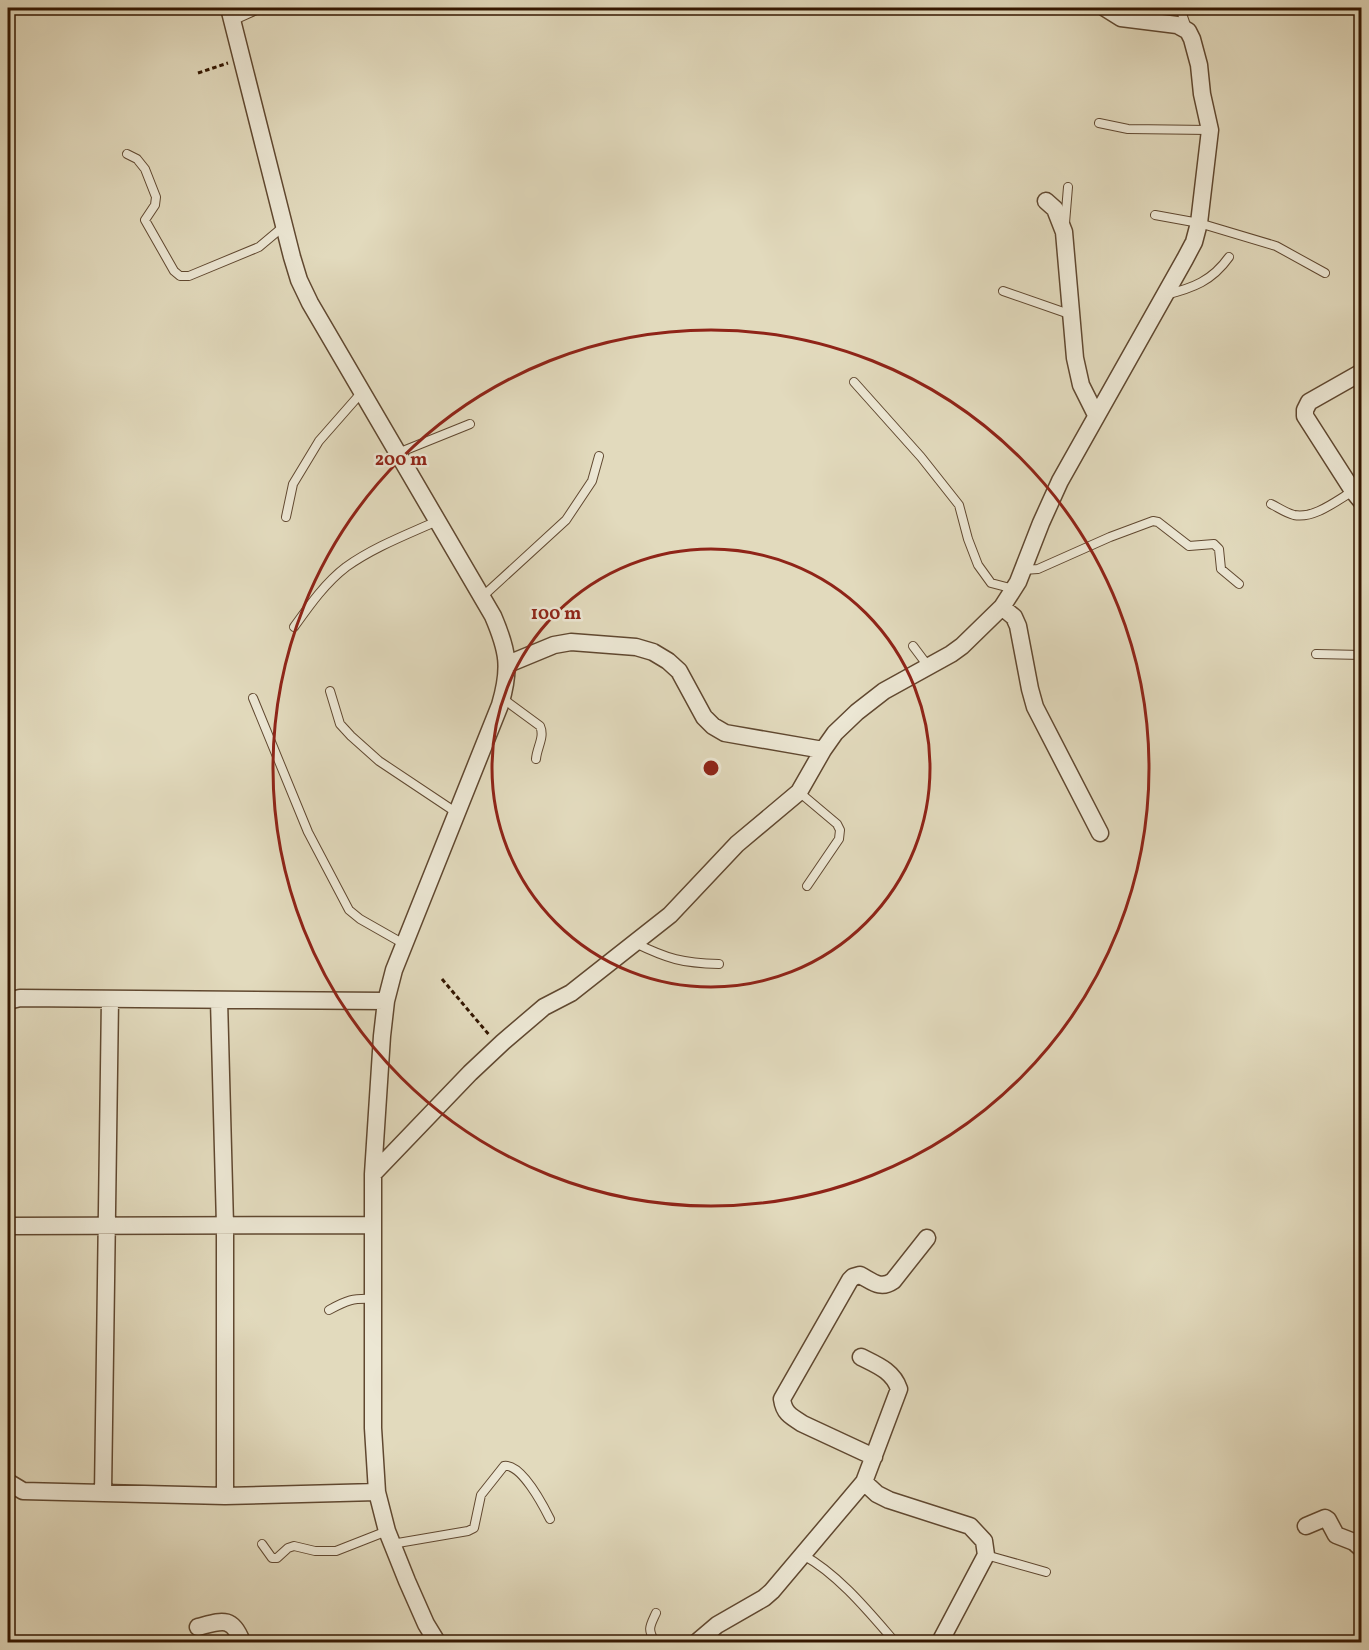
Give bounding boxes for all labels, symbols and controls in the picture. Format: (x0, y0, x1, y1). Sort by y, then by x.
text: 200 m (375, 448, 427, 473)
text: 100 m (531, 602, 581, 627)
centre of rings (701, 758, 721, 778)

